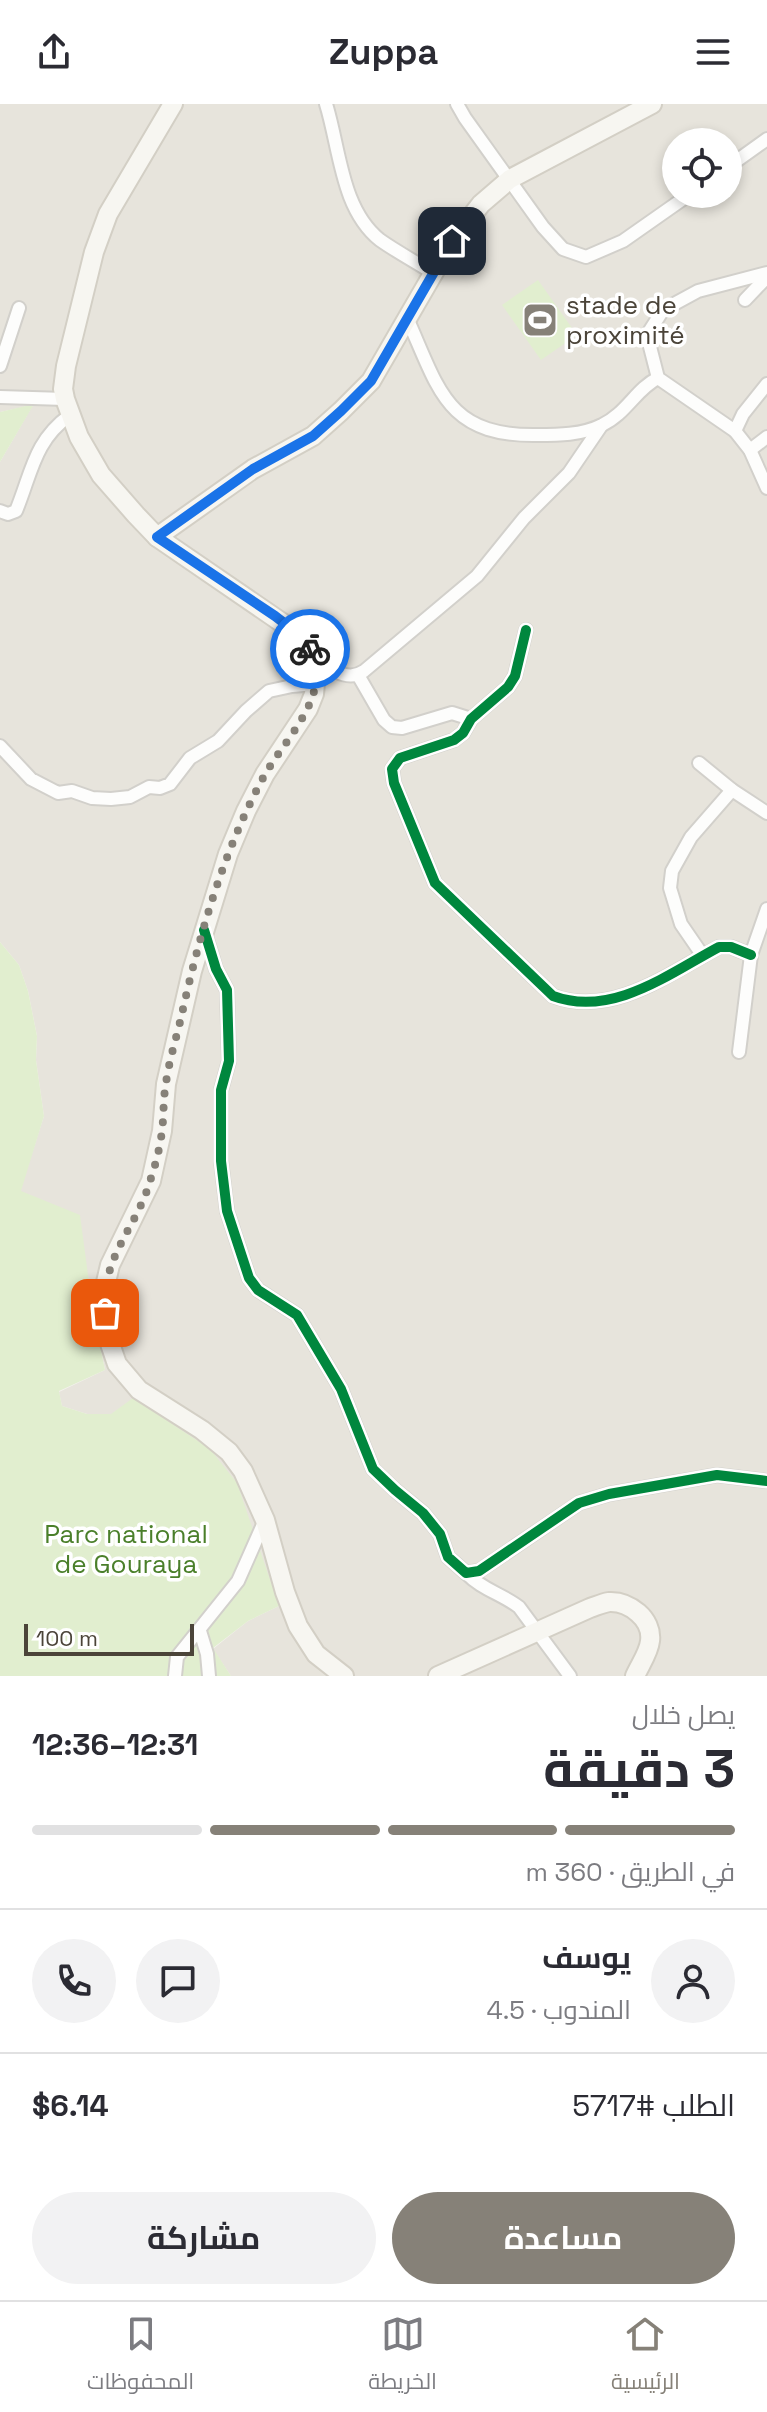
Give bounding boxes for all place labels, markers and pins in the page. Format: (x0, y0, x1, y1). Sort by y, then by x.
pin (418, 207, 486, 275)
place label: stade de proximité (566, 288, 685, 352)
sports icon: stade de proximité (521, 301, 559, 339)
pin (71, 1279, 139, 1347)

